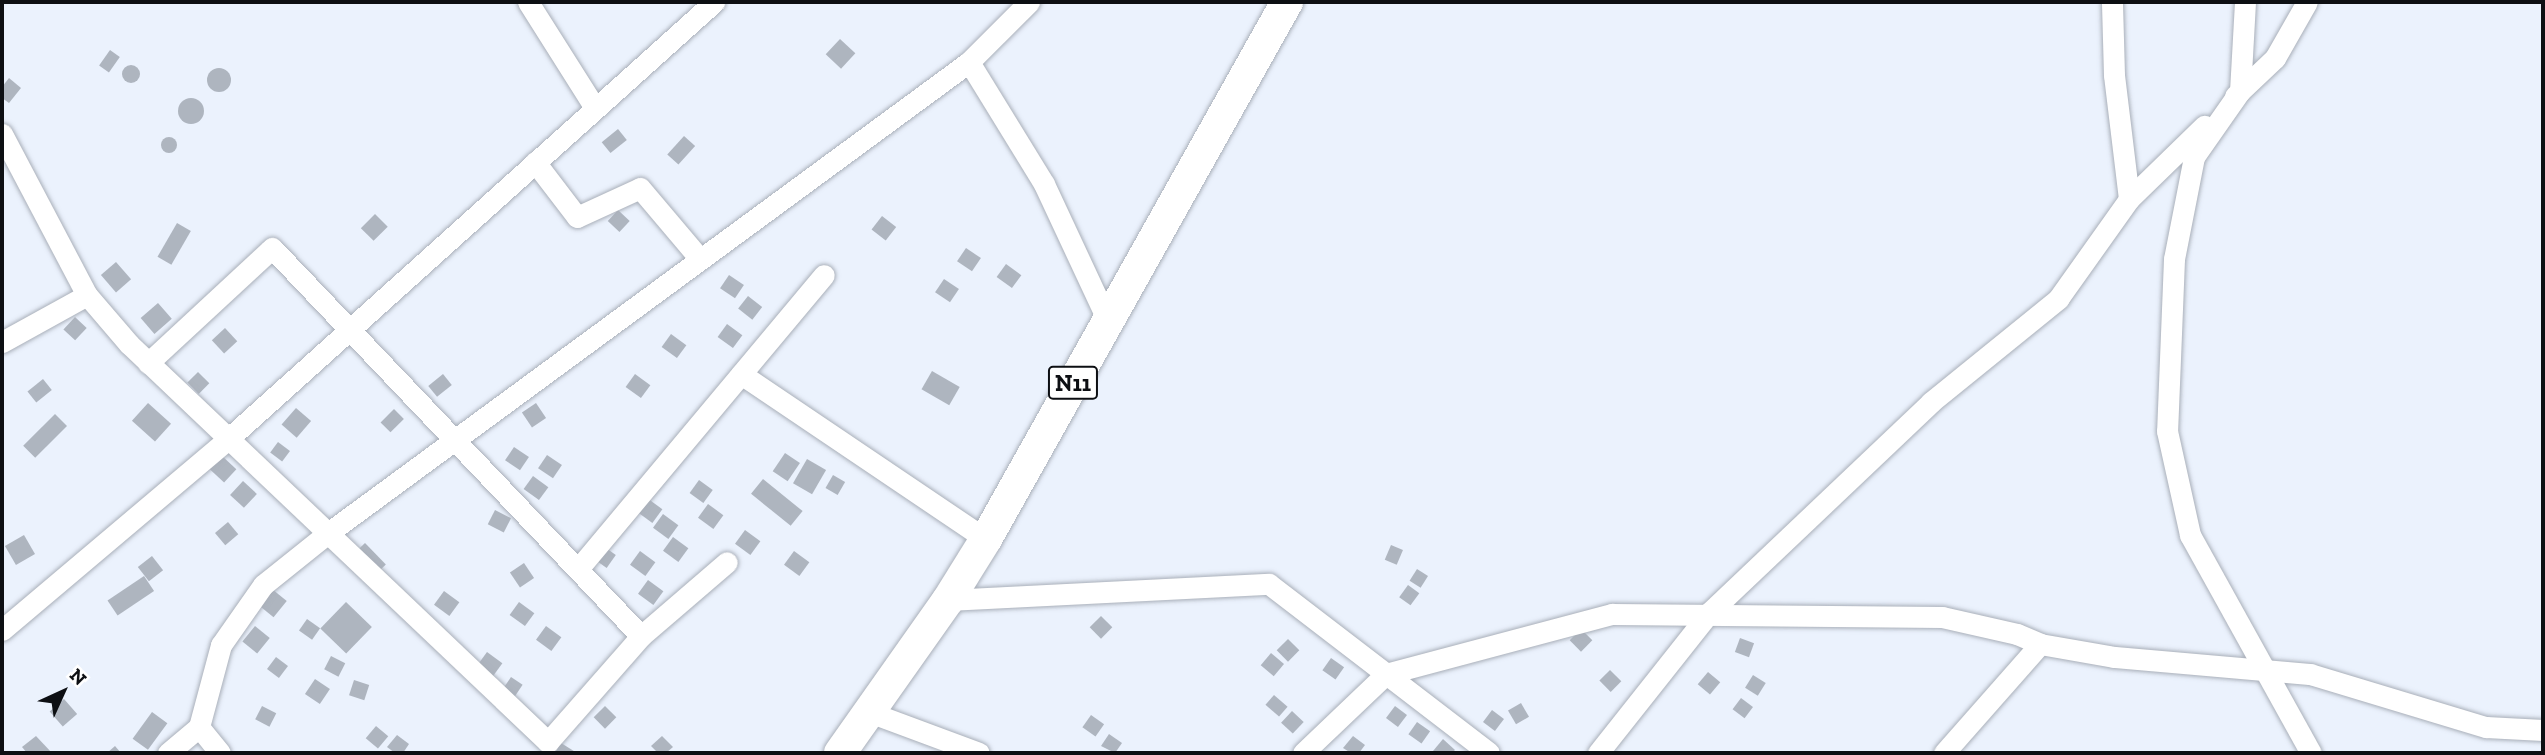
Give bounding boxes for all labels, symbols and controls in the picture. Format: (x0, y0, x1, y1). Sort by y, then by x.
road number: N11 (1047, 364, 1099, 402)
north arrow (28, 657, 98, 727)
text: N (65, 664, 91, 690)

